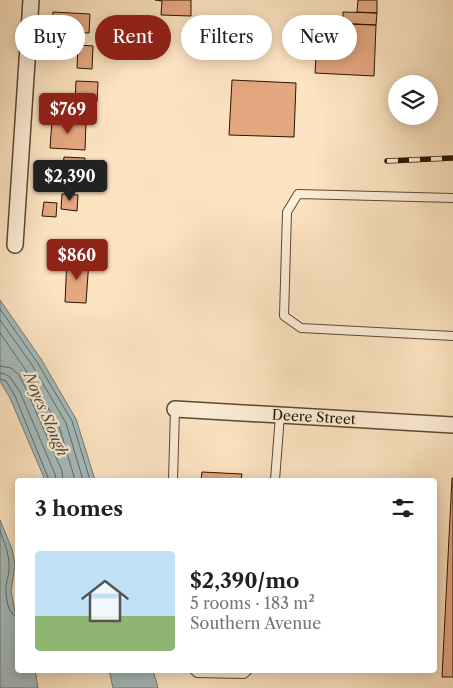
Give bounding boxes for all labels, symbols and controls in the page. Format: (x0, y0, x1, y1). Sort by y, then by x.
chip: Buy (15, 15, 85, 60)
chip: Rent (95, 15, 171, 60)
chip: Filters (181, 15, 272, 60)
chip: New (282, 15, 357, 60)
map controls (388, 75, 438, 125)
button: layers (388, 75, 438, 125)
pin: $769 (38, 92, 98, 135)
text: $769 (50, 99, 86, 119)
pin: $2,390 (29, 160, 111, 202)
text: $2,390 (44, 166, 96, 186)
pin: $860 (47, 238, 107, 281)
text: $860 (58, 245, 96, 265)
water label: Noyes Slough (19, 368, 72, 459)
street label: Deere Street (271, 406, 356, 428)
icon: filters (389, 494, 417, 522)
text: 3 homes (35, 496, 123, 521)
text: $2,390/mo (190, 568, 299, 593)
icon: home (75, 571, 135, 631)
text: 5 rooms · 183 m² (190, 593, 315, 613)
text: Southern Avenue (190, 613, 321, 633)

